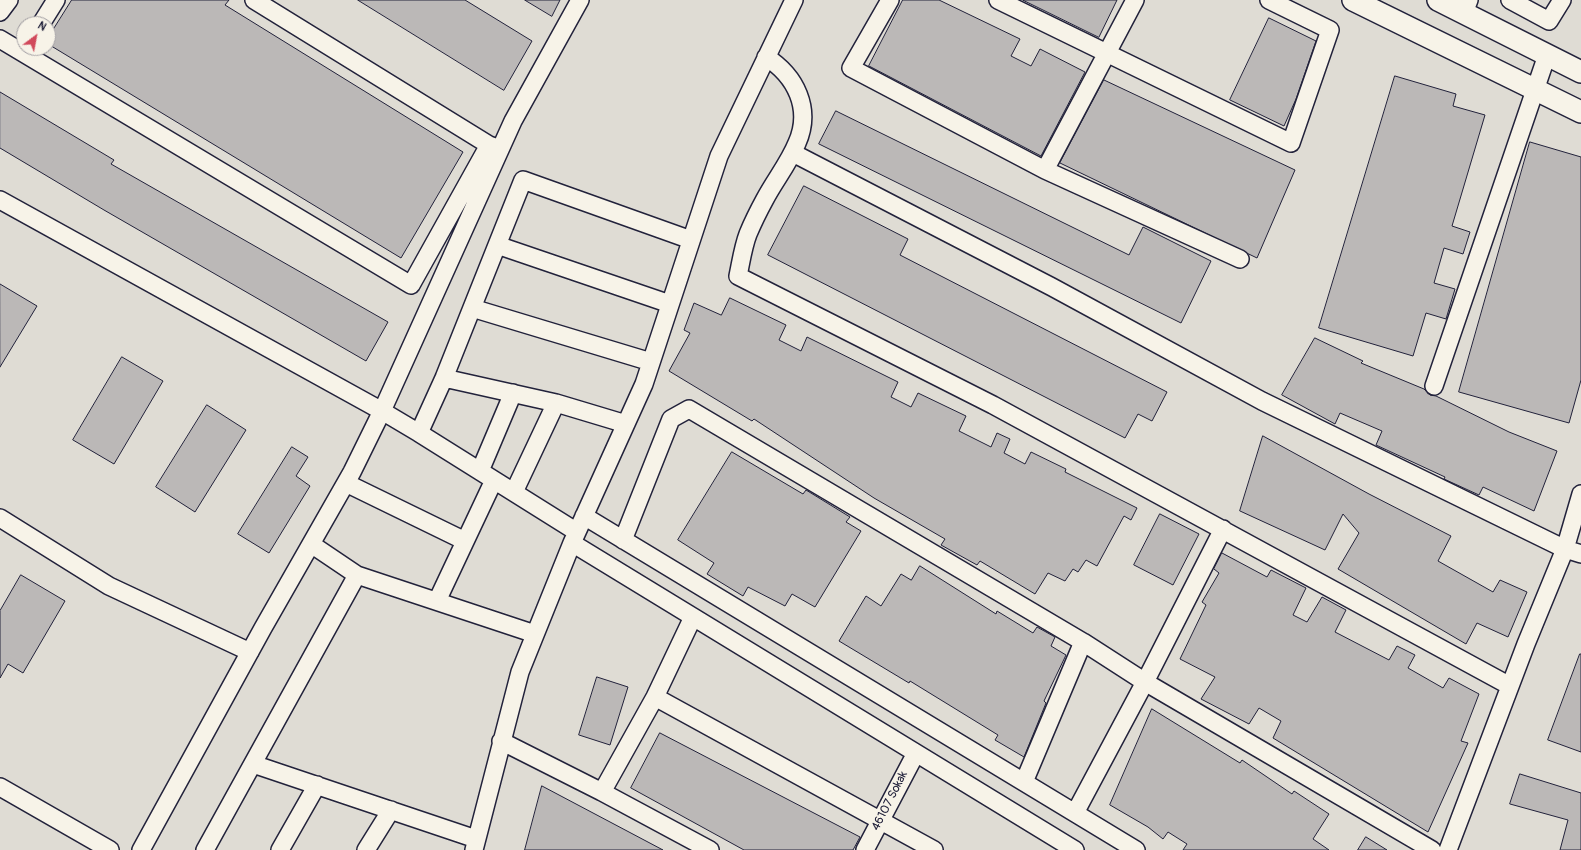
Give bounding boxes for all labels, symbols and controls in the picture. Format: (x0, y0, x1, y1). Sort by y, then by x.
north arrow (16, 16, 56, 56)
text: N (35, 19, 49, 34)
street label: 46107 Sokak (869, 769, 911, 833)

